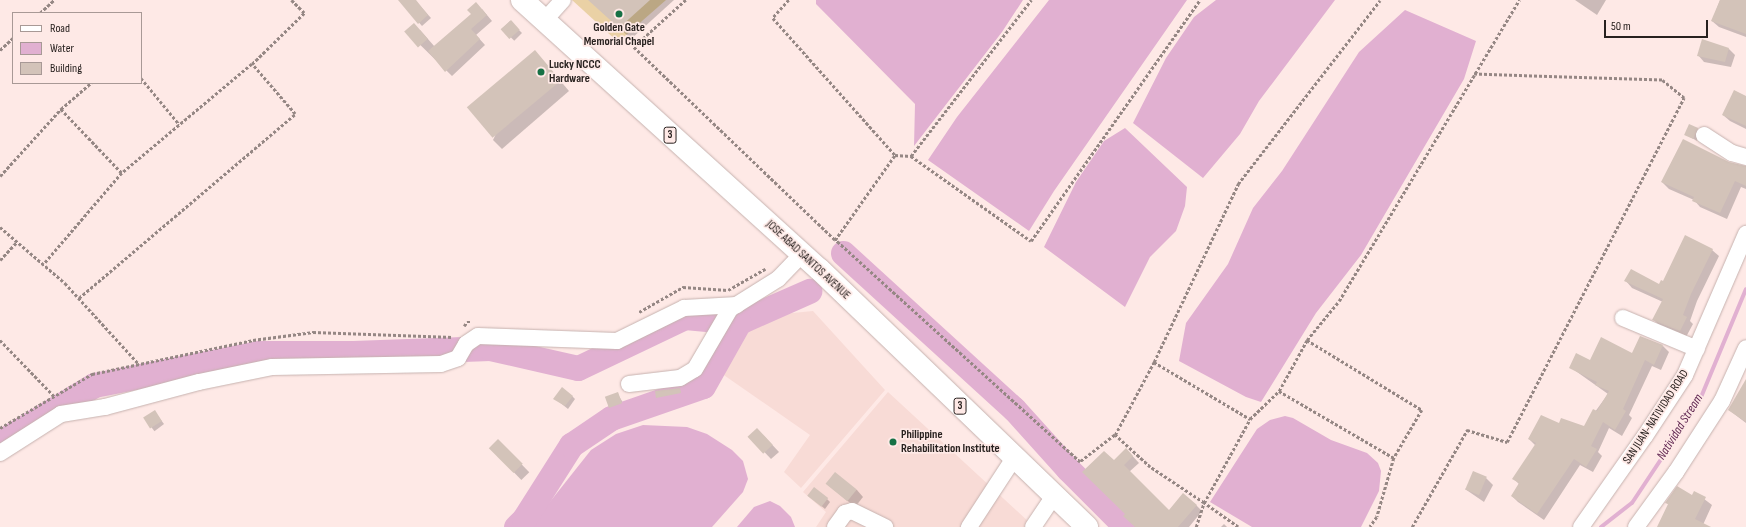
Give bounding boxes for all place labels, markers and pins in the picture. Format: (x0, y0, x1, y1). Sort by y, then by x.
marker: Golden Gate Memorial Chapel (614, 9, 624, 19)
place label: Golden Gate Memorial Chapel (584, 21, 654, 49)
place label: Lucky NCCC Hardware (549, 58, 601, 86)
marker: Lucky NCCC Hardware (536, 67, 546, 77)
place label: Philippine Rehabilitation Institute (901, 428, 1000, 456)
marker: Philippine Rehabilitation Institute (888, 437, 898, 447)

